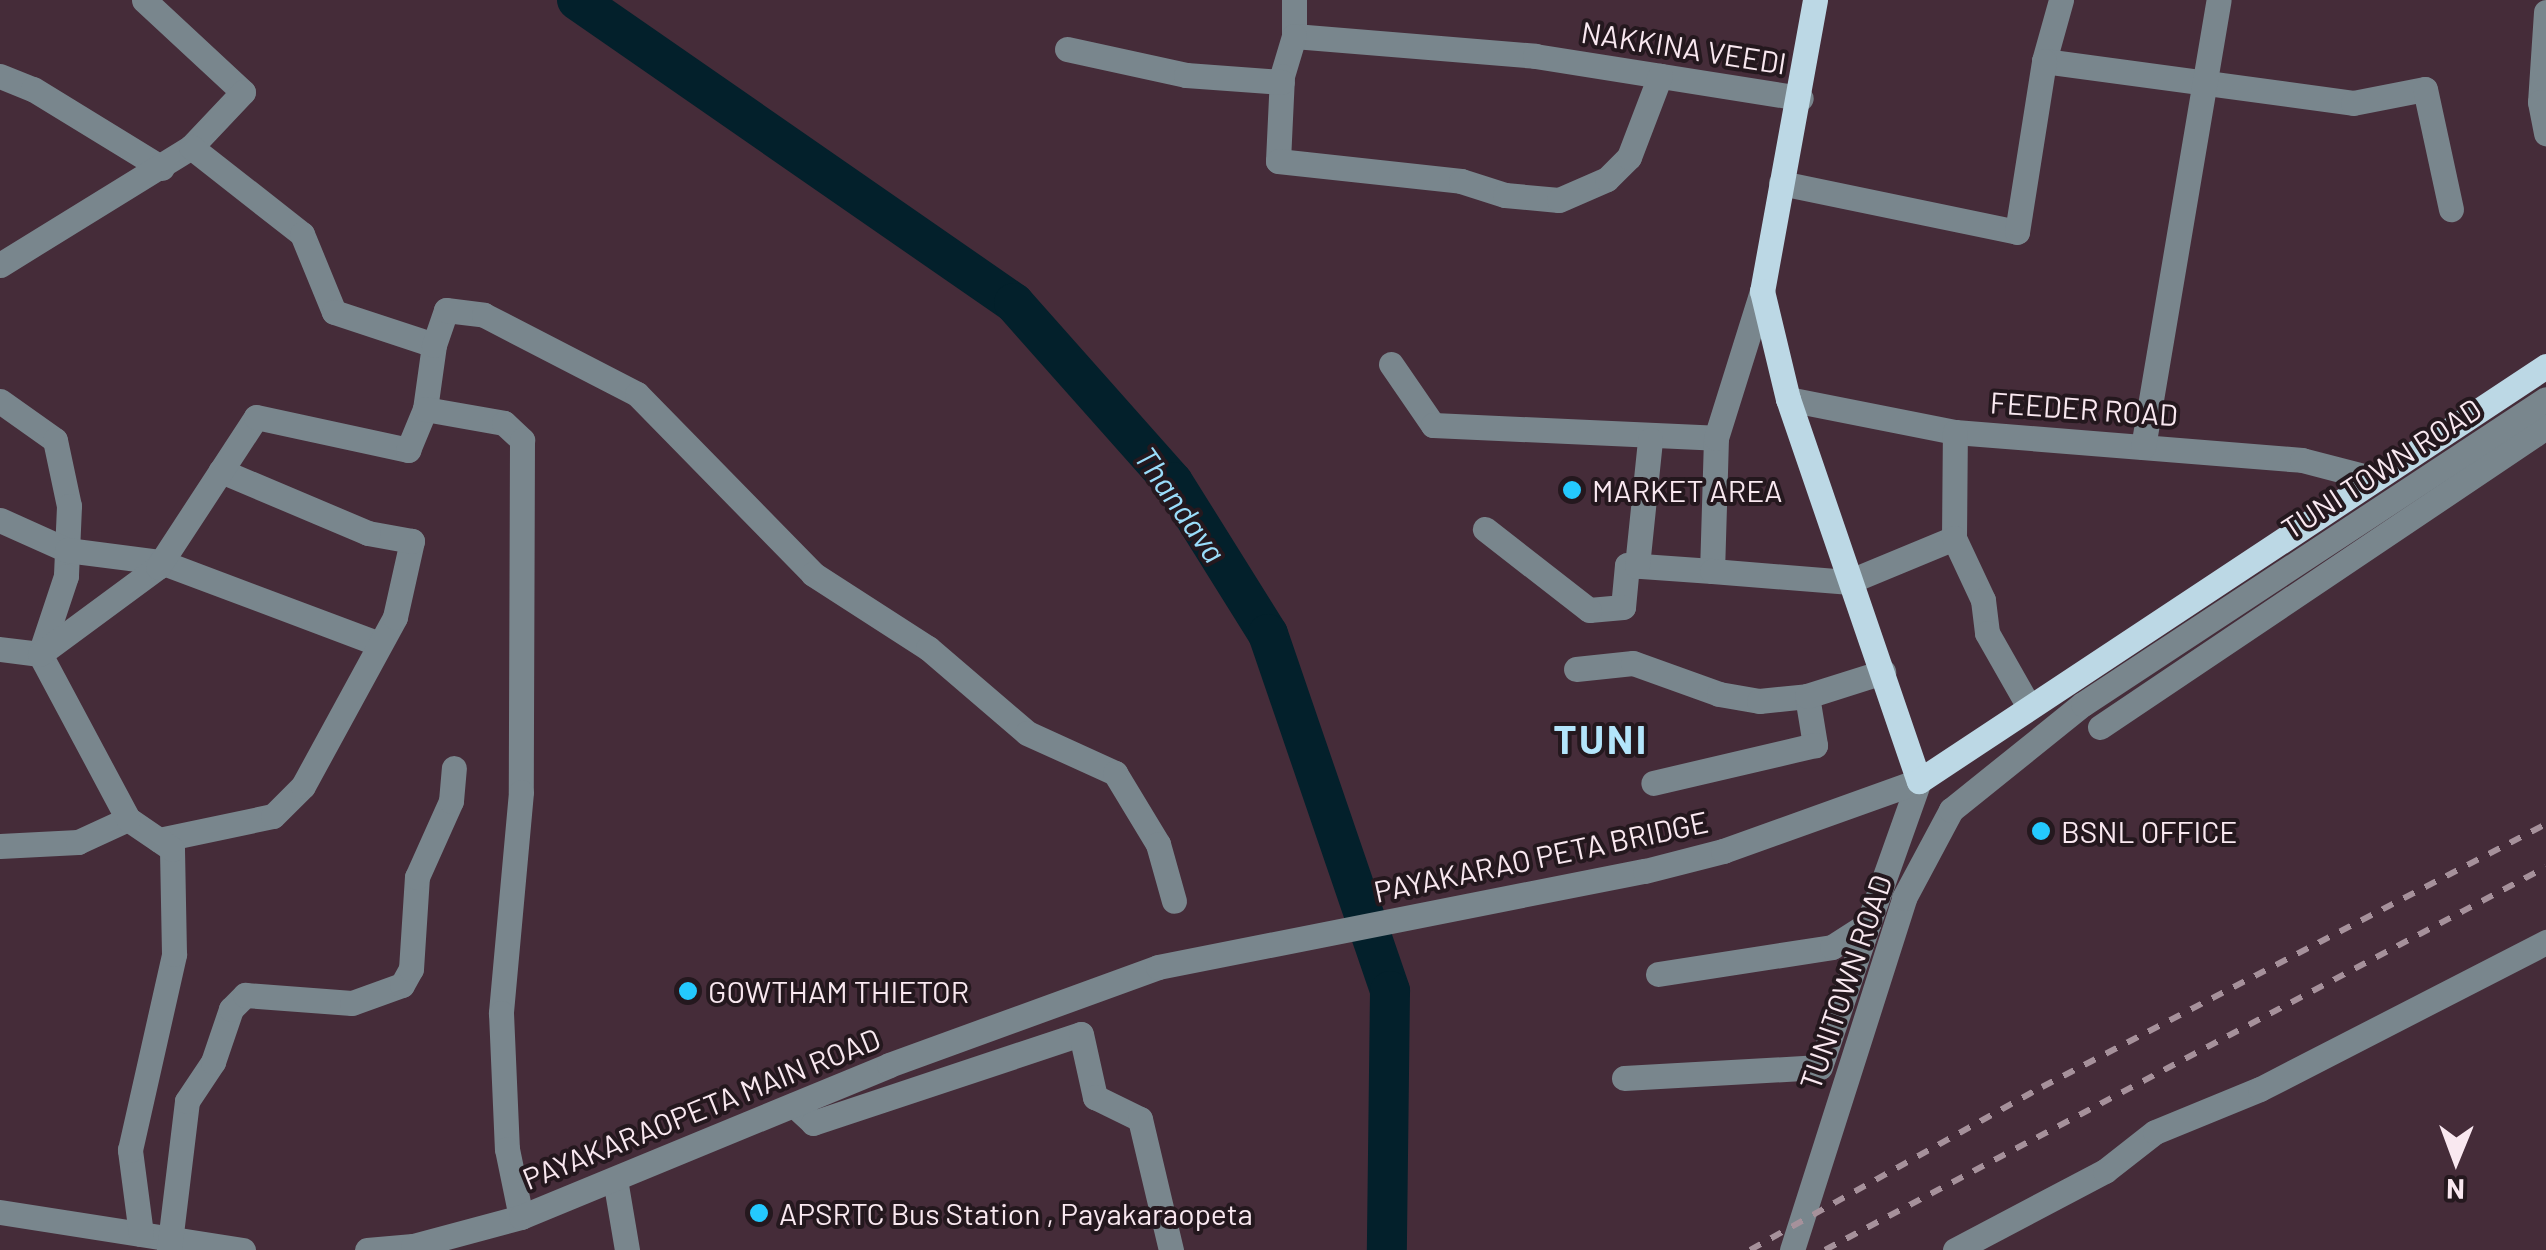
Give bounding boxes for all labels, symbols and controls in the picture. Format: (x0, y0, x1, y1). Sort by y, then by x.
street label: NAKKINA VEEDI (1579, 13, 1789, 81)
street label: FEEDER ROAD (1989, 383, 2179, 433)
street label: TUNI TOWN ROAD (2275, 390, 2487, 546)
water label: Thandava (1127, 439, 1235, 569)
place label: MARKET AREA (1592, 472, 1782, 508)
marker: MARKET AREA (1561, 479, 1583, 501)
district label: TUNI (1553, 714, 1649, 762)
street label: PAYAKARAO PETA BRIDGE (1371, 803, 1711, 909)
place label: BSNL OFFICE (2061, 813, 2238, 849)
marker: BSNL OFFICE (2030, 820, 2052, 842)
street label: TUNITOWN ROAD (1791, 870, 1899, 1094)
place label: GOWTHAM THIETOR (708, 973, 969, 1009)
marker: GOWTHAM THIETOR (677, 980, 699, 1002)
street label: PAYAKARAOPETA MAIN ROAD (517, 1020, 885, 1196)
north arrow (2406, 1110, 2506, 1210)
text: N (2446, 1173, 2465, 1207)
place label: APSRTC Bus Station , Payakaraopeta (779, 1195, 1253, 1231)
marker: APSRTC Bus Station , Payakaraopeta (748, 1202, 770, 1224)

